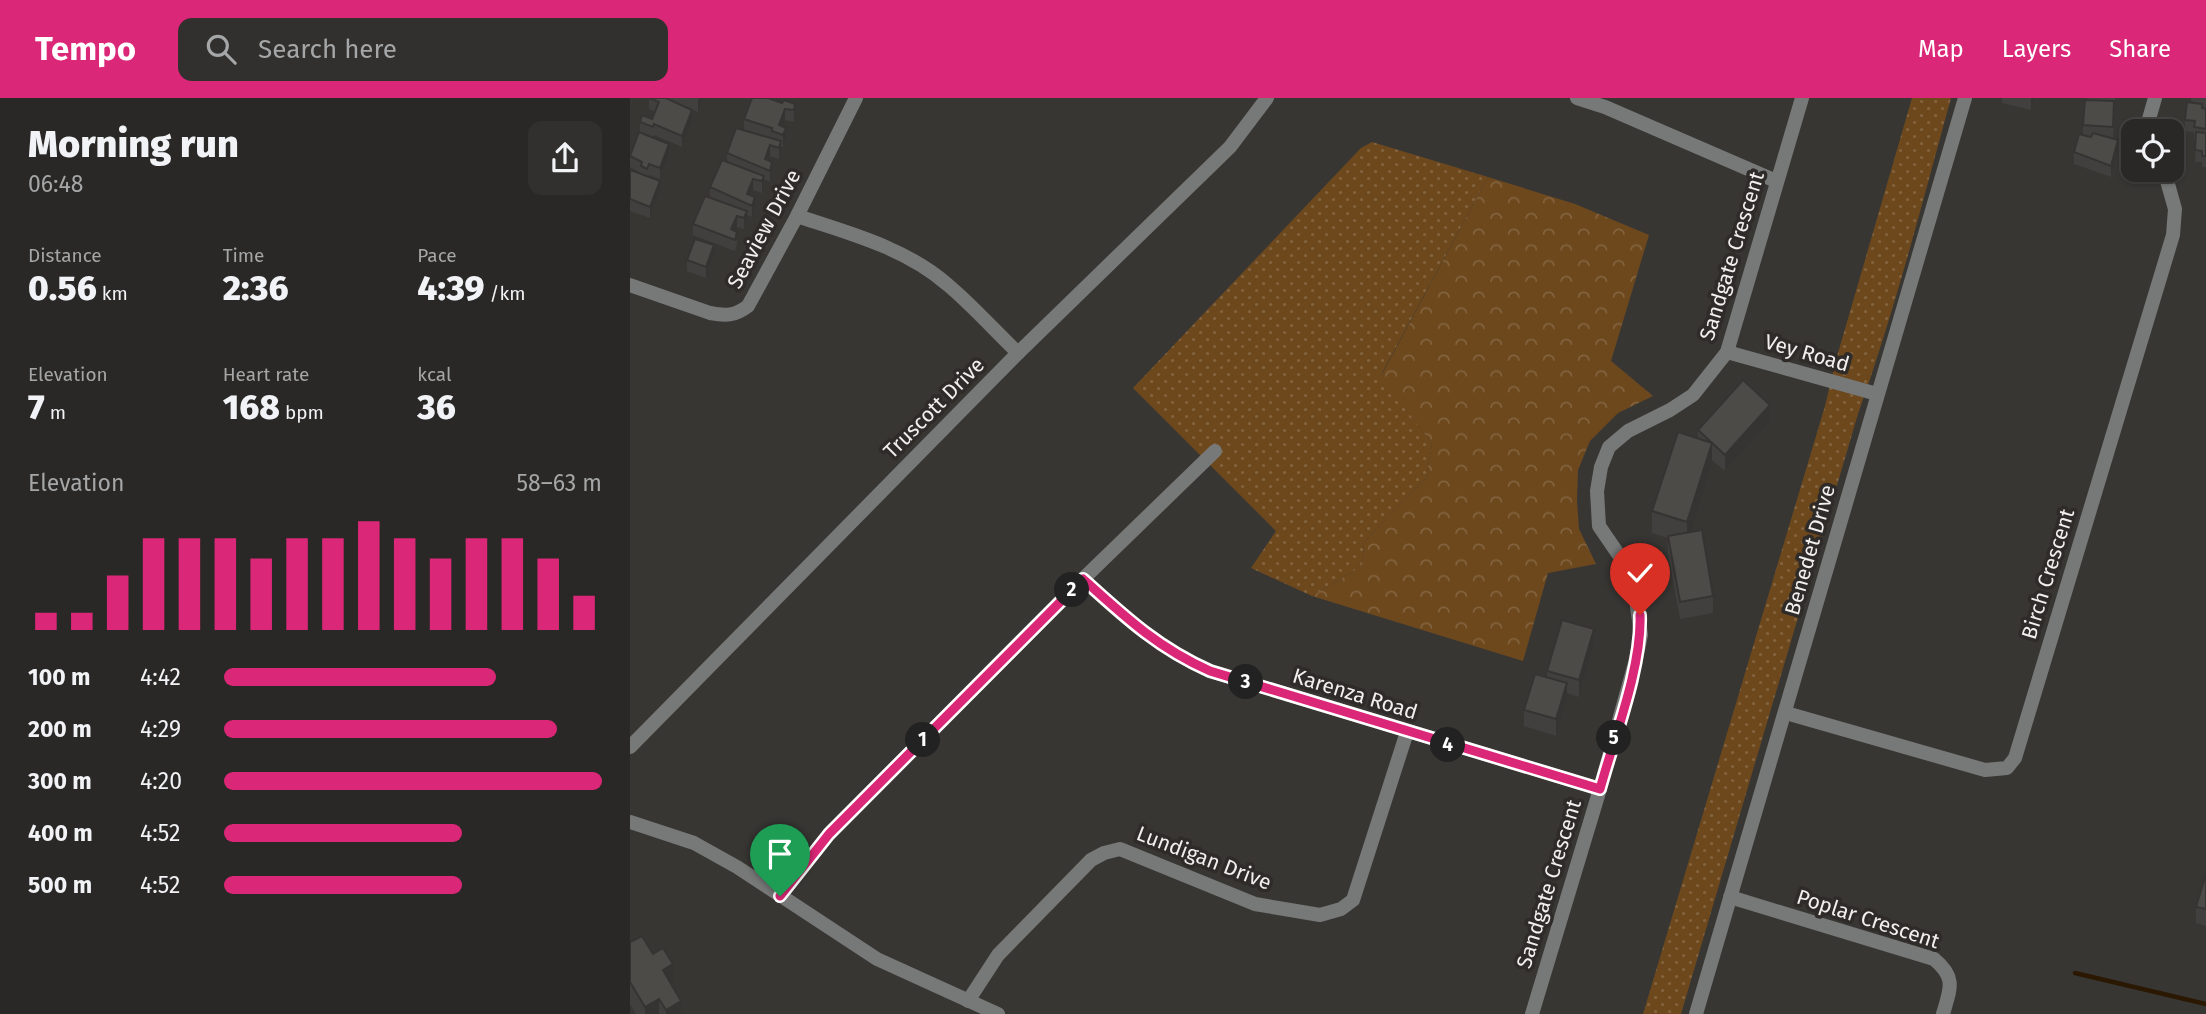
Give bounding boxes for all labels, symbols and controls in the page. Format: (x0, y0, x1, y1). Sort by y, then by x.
search box (178, 18, 668, 81)
text: Tempo (35, 29, 136, 69)
icon: search (202, 30, 240, 68)
text: Search here (258, 34, 397, 65)
text: Map (1918, 35, 1964, 63)
text: Layers (2002, 35, 2071, 63)
text: Share (2109, 35, 2171, 63)
map controls (2121, 119, 2184, 182)
button: locate (2121, 119, 2184, 182)
text: Morning run (28, 121, 239, 167)
button: share (528, 121, 602, 195)
street label: Seaview Drive (722, 165, 806, 293)
street label: Sandgate Crescent (1694, 168, 1770, 344)
text: 06:48 (28, 170, 83, 198)
text: Distance (28, 244, 102, 267)
text: Time (223, 244, 264, 267)
text: Pace (417, 244, 457, 267)
text: 0.56 (28, 267, 97, 309)
text: 2:36 (223, 267, 288, 309)
text: 4:39 (417, 267, 485, 309)
text: km (97, 282, 128, 305)
text: /km (485, 282, 525, 305)
street label: Vey Road (1762, 329, 1852, 377)
street label: Truscott Drive (878, 352, 990, 464)
text: Elevation (28, 363, 108, 386)
text: Heart rate (223, 363, 309, 386)
text: kcal (417, 363, 452, 386)
text: 7 (28, 386, 45, 428)
text: 168 (223, 386, 280, 428)
text: 36 (417, 386, 456, 428)
text: m (45, 401, 66, 424)
text: bpm (280, 401, 324, 424)
text: Elevation (28, 469, 124, 497)
text: 58–63 m (517, 469, 602, 497)
street label: Benedet Drive (1779, 482, 1841, 618)
street label: Birch Crescent (2016, 505, 2080, 642)
pin (1610, 543, 1670, 615)
icon: check (1621, 554, 1659, 592)
pin: 2 (1054, 573, 1090, 608)
text: 2 (1067, 578, 1076, 601)
text: 100 m (28, 663, 90, 691)
text: 4:42 (140, 663, 181, 691)
street label: Karenza Road (1289, 663, 1421, 725)
pin: 3 (1228, 664, 1264, 700)
text: 3 (1241, 670, 1250, 693)
text: 200 m (28, 715, 92, 743)
text: 4:29 (140, 715, 181, 743)
pin: 5 (1597, 720, 1632, 756)
pin: 1 (906, 722, 940, 758)
text: 5 (1608, 726, 1619, 749)
text: 1 (918, 728, 927, 751)
pin: 4 (1430, 728, 1466, 762)
text: 4 (1442, 733, 1453, 756)
text: 300 m (28, 767, 92, 795)
text: 4:20 (140, 767, 182, 795)
street label: Sandgate Crescent (1511, 796, 1587, 972)
text: 400 m (28, 819, 93, 847)
text: 4:52 (140, 819, 180, 847)
street label: Lundigan Drive (1133, 820, 1275, 896)
pin (750, 824, 810, 896)
icon: arrive (761, 835, 799, 873)
text: 500 m (28, 871, 92, 899)
text: 4:52 (140, 871, 180, 899)
street label: Poplar Crescent (1793, 884, 1943, 954)

